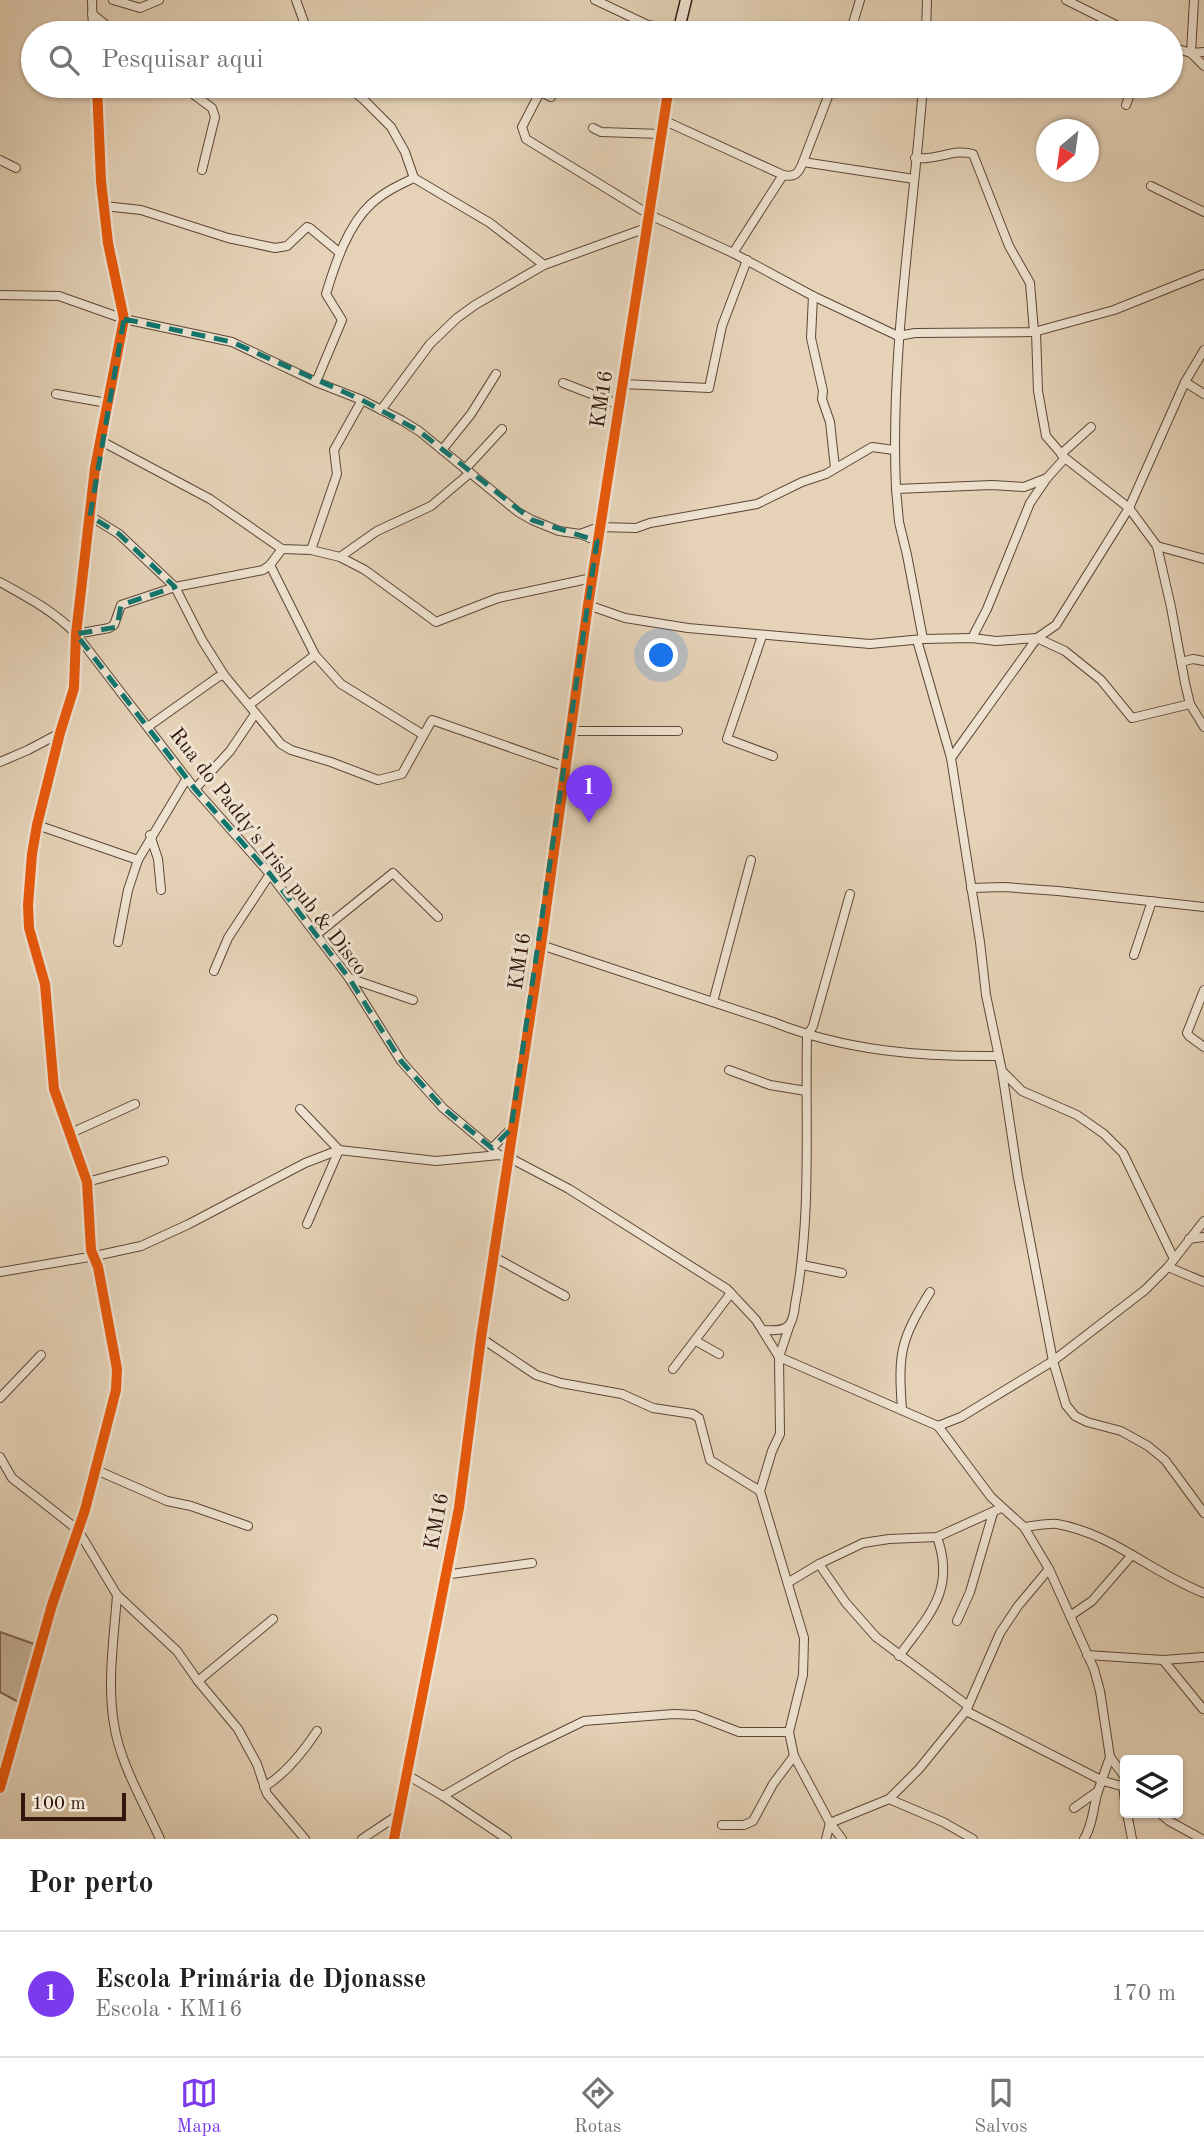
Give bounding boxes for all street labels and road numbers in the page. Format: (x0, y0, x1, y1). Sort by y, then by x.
street label: KM16 (588, 369, 617, 429)
street label: Rua do Paddy's Irish pub & Disco (165, 724, 371, 980)
street label: KM16 (506, 931, 535, 991)
street label: KM16 (422, 1491, 453, 1552)

